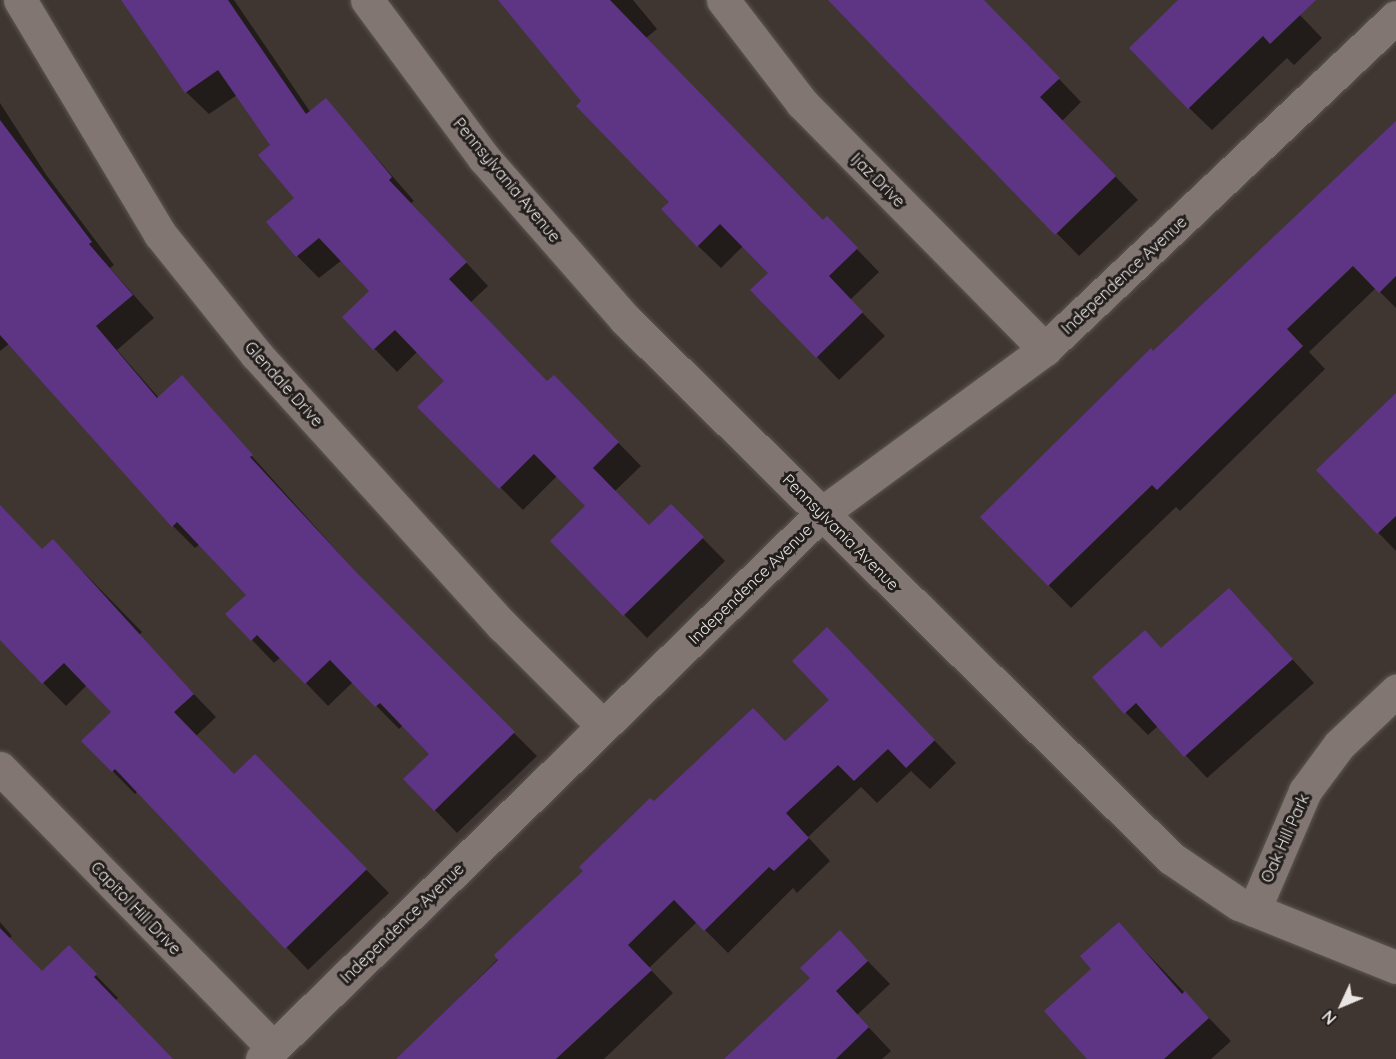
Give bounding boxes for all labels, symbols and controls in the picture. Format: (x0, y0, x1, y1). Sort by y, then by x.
street label: Pennsylvania Avenue (449, 114, 565, 246)
street label: Ijaz Drive (847, 149, 909, 211)
street label: Independence Avenue (1057, 212, 1191, 338)
street label: Glendale Drive (241, 338, 327, 430)
street label: Pennsylvania Avenue (779, 470, 903, 594)
street label: Independence Avenue (684, 520, 816, 648)
street label: Oak Hill Park (1257, 791, 1313, 885)
street label: Capitol Hill Drive (87, 858, 185, 958)
street label: Independence Avenue (336, 859, 468, 987)
north arrow (1312, 975, 1372, 1035)
text: N (1318, 1006, 1340, 1029)

